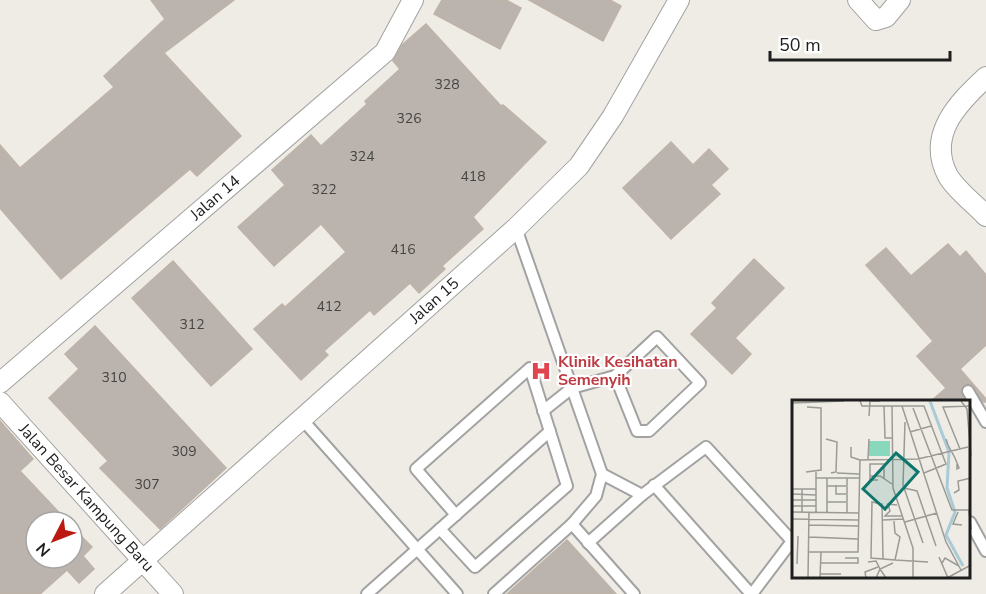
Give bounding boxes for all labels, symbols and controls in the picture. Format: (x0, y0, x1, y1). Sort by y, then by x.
scale bar (770, 24, 950, 62)
text: 50 m (779, 33, 821, 57)
house number: 328 (434, 75, 460, 94)
house number: 326 (396, 109, 422, 128)
house number: 324 (349, 147, 375, 166)
house number: 418 (460, 167, 486, 186)
street label: Jalan 14 (185, 170, 245, 226)
house number: 322 (311, 180, 337, 199)
house number: 416 (390, 240, 416, 259)
street label: Jalan 15 (404, 273, 464, 329)
house number: 412 (316, 297, 342, 316)
house number: 312 (179, 315, 205, 334)
place label: Klinik Kesihatan Semenyih (558, 351, 678, 391)
hospital icon: Klinik Kesihatan Semenyih (529, 359, 553, 383)
house number: 310 (101, 368, 127, 387)
inset map (792, 400, 971, 579)
street label: Jalan Besar Kampung Baru (13, 418, 159, 577)
house number: 309 (171, 442, 197, 461)
house number: 307 (134, 475, 160, 494)
north arrow (24, 510, 84, 570)
text: N (31, 538, 56, 561)

